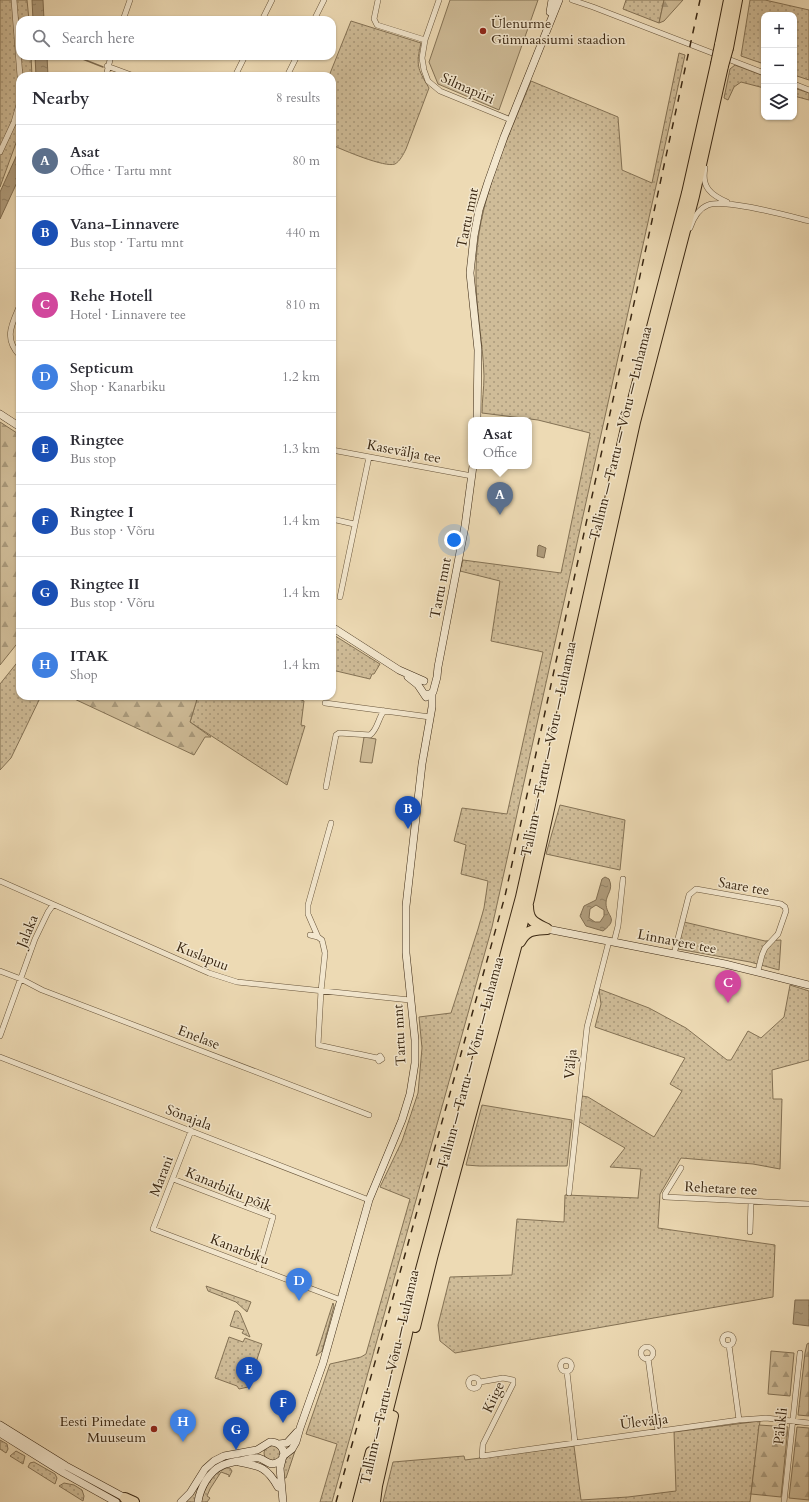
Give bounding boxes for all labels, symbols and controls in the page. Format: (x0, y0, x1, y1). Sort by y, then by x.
map controls (761, 12, 797, 120)
button: + (761, 12, 797, 48)
place label: Ülenurme Gümnaasiumi staadion (491, 14, 626, 49)
search box (16, 16, 336, 60)
marker: Ülenurme Gümnaasiumi staadion (478, 26, 488, 36)
icon: search (30, 27, 52, 49)
text: Search here (62, 28, 135, 48)
button: − (761, 48, 797, 84)
street label: Silmapiiri (438, 68, 498, 109)
button: layers (761, 84, 797, 120)
text: Nearby (32, 87, 89, 110)
text: 8 results (276, 89, 320, 107)
text: Asat (70, 142, 100, 162)
text: A (40, 152, 50, 170)
text: 80 m (292, 152, 320, 170)
text: Office · Tartu mnt (70, 162, 172, 180)
street label: Tartu mnt (452, 185, 483, 250)
text: Vana-Linnavere (70, 214, 180, 234)
text: B (40, 224, 50, 242)
text: 440 m (286, 224, 320, 242)
text: Bus stop · Tartu mnt (70, 234, 184, 252)
text: Rehe Hotell (70, 286, 153, 306)
text: C (40, 296, 50, 314)
text: 810 m (286, 296, 320, 314)
text: Hotel · Linnavere tee (70, 306, 186, 324)
street label: Tallinn — Tartu — Võru — Luhamaa (585, 324, 656, 542)
text: Septicum (70, 358, 134, 378)
text: D (39, 368, 51, 386)
text: 1.2 km (282, 368, 320, 386)
text: Shop · Kanarbiku (70, 378, 166, 396)
popup (468, 417, 532, 469)
text: Asat (483, 424, 512, 444)
text: Ringtee (70, 430, 124, 450)
street label: Kasevälja tee (365, 435, 443, 468)
text: E (41, 440, 49, 458)
text: 1.3 km (282, 440, 320, 458)
text: Office (483, 444, 517, 462)
text: Bus stop (70, 450, 116, 468)
pin: A (487, 482, 513, 515)
text: Ringtee I (70, 502, 134, 522)
text: F (41, 512, 49, 530)
text: 1.4 km (282, 512, 320, 530)
text: Bus stop · Võru (70, 522, 155, 540)
your location (444, 530, 464, 550)
street label: Tartu mnt (425, 556, 456, 620)
text: Ringtee II (70, 574, 140, 594)
text: G (40, 584, 50, 602)
text: 1.4 km (282, 584, 320, 602)
text: Bus stop · Võru (70, 594, 155, 612)
street label: Tallinn — Tartu — Võru — Luhamaa (516, 640, 581, 859)
text: ITAK (70, 646, 109, 666)
text: H (39, 656, 51, 674)
text: 1.4 km (282, 656, 320, 674)
text: Shop (70, 666, 98, 684)
pin: B (395, 796, 421, 829)
street label: Saare tee (717, 873, 771, 900)
street label: Jalaka (12, 912, 43, 952)
street label: Linnavere tee (636, 925, 718, 958)
street label: Kuslapuu (174, 937, 232, 976)
street label: Tallinn — Tartu — Võru — Luhamaa (433, 954, 508, 1172)
pin: C (715, 970, 741, 1003)
street label: Tartu mnt (388, 1003, 411, 1066)
street label: Enelase (175, 1021, 223, 1054)
street label: Välja (559, 1048, 582, 1080)
street label: Sõnajala (163, 1100, 215, 1135)
street label: Marani (145, 1153, 178, 1199)
street label: Kanarbiku põik (183, 1163, 275, 1216)
street label: Rehetare tee (684, 1177, 758, 1200)
street label: Kanarbiku (207, 1229, 273, 1270)
pin: D (286, 1268, 312, 1301)
street label: Tallinn — Tartu — Võru — Luhamaa (355, 1268, 423, 1486)
pin: E (236, 1357, 262, 1390)
street label: Kiige (478, 1378, 509, 1416)
pin: F (270, 1390, 296, 1423)
street label: Pähkli (769, 1407, 792, 1446)
pin: H (170, 1409, 196, 1442)
street label: Ülevälja (619, 1409, 669, 1434)
place label: Eesti Pimedate Muuseum (60, 1412, 146, 1447)
pin: G (223, 1417, 249, 1450)
marker: Eesti Pimedate Muuseum (149, 1424, 159, 1434)

